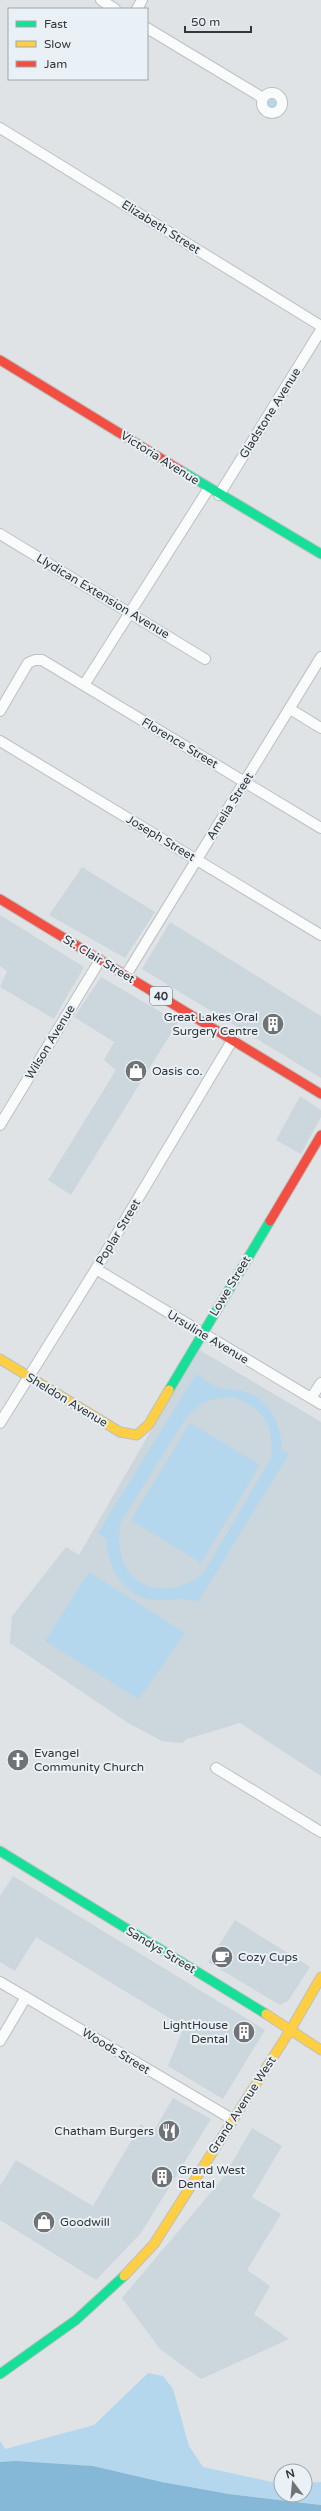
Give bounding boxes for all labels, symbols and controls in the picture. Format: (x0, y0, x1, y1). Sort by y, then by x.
legend (8, 8, 148, 80)
scale bar (185, 8, 251, 34)
text: 50 m (191, 15, 220, 29)
text: Fast (44, 17, 68, 31)
text: Slow (44, 37, 71, 51)
text: Jam (44, 57, 67, 71)
street label: Elizabeth Street (119, 197, 203, 257)
street label: Gladstone Avenue (236, 365, 304, 461)
street label: Victoria Avenue (118, 428, 202, 488)
street label: Llydican Extension Avenue (34, 551, 172, 641)
street label: Florence Street (139, 715, 221, 772)
street label: Amelia Street (204, 769, 257, 842)
street label: Joseph Street (124, 812, 198, 864)
street label: St. Clair Street (61, 932, 138, 986)
road number: 40 (150, 987, 172, 1005)
street label: Wilson Avenue (22, 1002, 78, 1082)
place label: Great Lakes Oral Surgery Centre (164, 1010, 258, 1038)
building icon: Great Lakes Oral Surgery Centre (260, 1011, 286, 1037)
shop icon: Oasis co. (123, 1058, 149, 1084)
place label: Oasis co. (152, 1064, 203, 1078)
street label: Poplar Street (93, 1196, 143, 1268)
street label: Lowe Street (207, 1253, 254, 1319)
street label: Ursuline Avenue (165, 1307, 252, 1367)
street label: Sheldon Avenue (24, 1370, 110, 1430)
place label: Evangel Community Church (34, 1746, 144, 1774)
church icon: Evangel Community Church (5, 1747, 31, 1773)
street label: Sandys Street (124, 1924, 199, 1976)
cafe icon: Cozy Cups (209, 1944, 235, 1970)
place label: Cozy Cups (238, 1950, 298, 1964)
place label: LightHouse Dental (163, 2018, 228, 2046)
building icon: LightHouse Dental (231, 2019, 257, 2045)
street label: Woods Street (79, 2025, 153, 2077)
street label: Grand Avenue West (205, 2053, 279, 2156)
restaurant icon: Chatham Burgers (156, 2118, 182, 2144)
place label: Chatham Burgers (54, 2124, 154, 2138)
place label: Grand West Dental (178, 2163, 246, 2191)
building icon: Grand West Dental (149, 2164, 175, 2190)
shop icon: Goodwill (31, 2209, 57, 2235)
place label: Goodwill (60, 2215, 110, 2229)
north arrow (273, 2463, 313, 2503)
text: N (284, 2466, 296, 2481)

